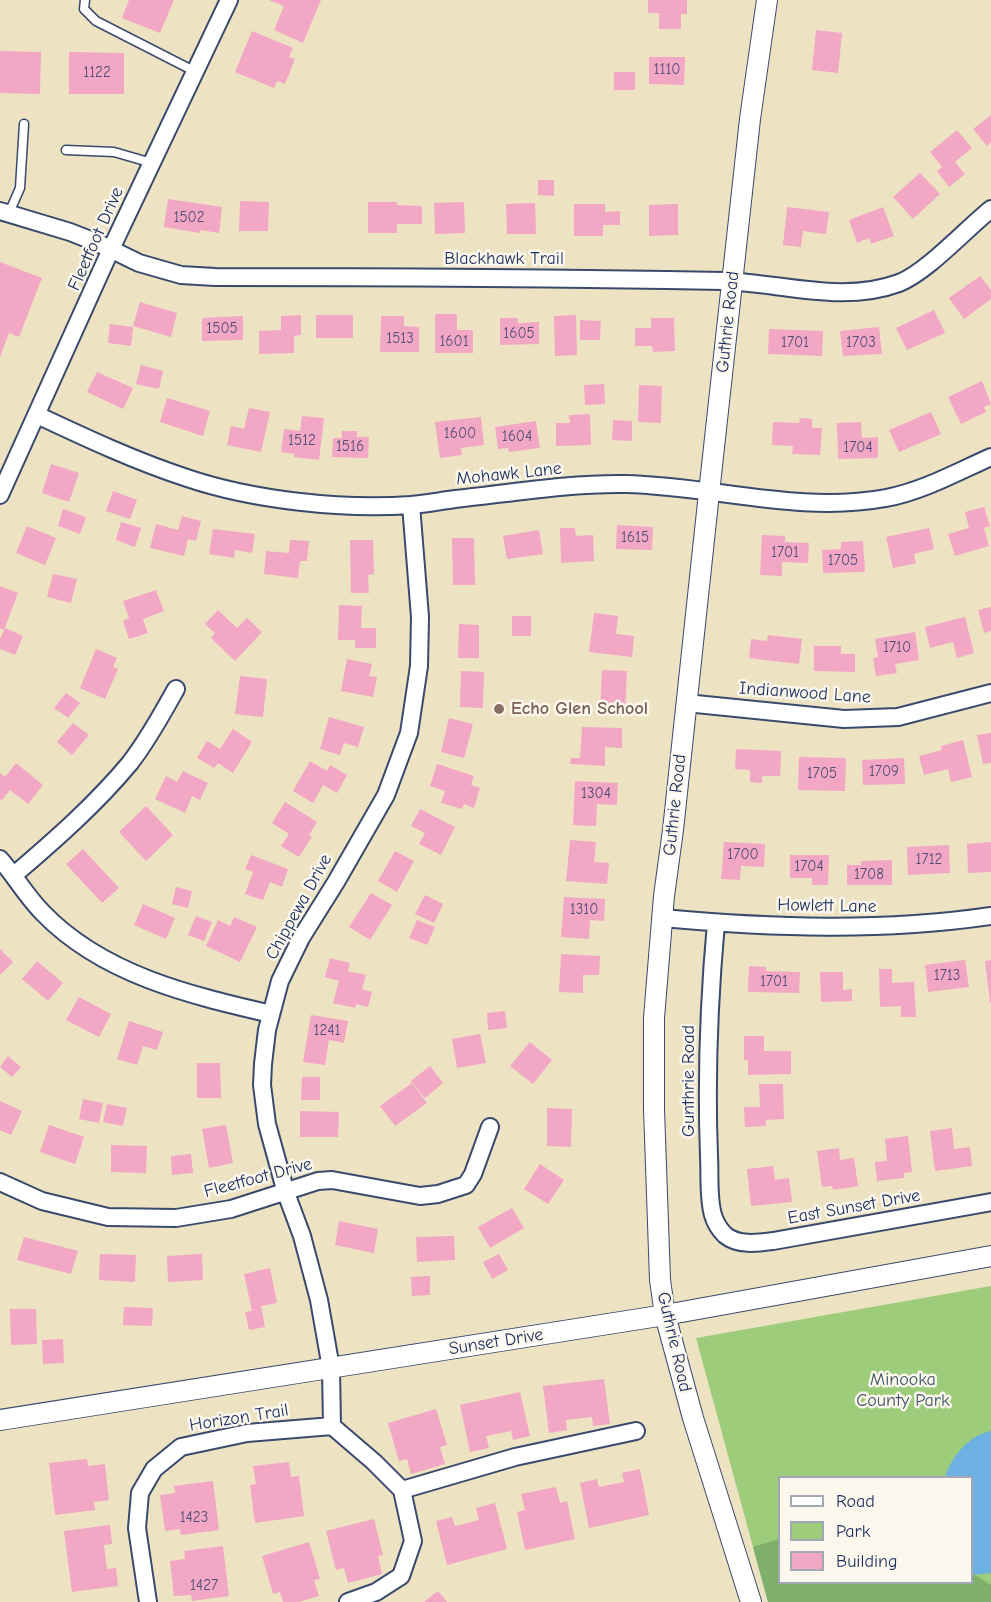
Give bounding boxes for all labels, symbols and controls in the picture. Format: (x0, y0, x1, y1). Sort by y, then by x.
house number: 1110 (654, 61, 680, 79)
house number: 1122 (83, 64, 111, 82)
street label: Fleetfoot Drive (64, 184, 128, 294)
house number: 1502 (173, 209, 205, 227)
street label: Blackhawk Trail (444, 248, 564, 270)
street label: Guthrie Road (712, 270, 744, 374)
house number: 1505 (206, 320, 238, 338)
house number: 1605 (503, 325, 535, 343)
house number: 1513 (386, 330, 414, 348)
house number: 1601 (439, 333, 469, 351)
house number: 1701 (781, 334, 809, 352)
house number: 1703 (846, 334, 876, 352)
house number: 1600 (444, 425, 476, 443)
house number: 1604 (502, 428, 532, 446)
house number: 1512 (288, 432, 316, 450)
house number: 1516 (336, 438, 364, 456)
house number: 1704 (843, 439, 873, 457)
street label: Mohawk Lane (455, 458, 563, 490)
house number: 1615 (621, 529, 649, 547)
house number: 1701 (771, 544, 799, 562)
house number: 1705 (828, 552, 858, 570)
house number: 1710 (883, 639, 911, 657)
street label: Indianwood Lane (738, 678, 872, 708)
place label: Echo Glen School (511, 698, 648, 720)
marker: Echo Glen School (492, 702, 506, 716)
street label: Guthrie Road (659, 753, 691, 857)
house number: 1709 (869, 763, 899, 781)
house number: 1705 (807, 765, 837, 783)
house number: 1304 (581, 785, 611, 803)
house number: 1700 (727, 846, 759, 864)
street label: Chippewa Drive (261, 850, 337, 964)
house number: 1712 (916, 851, 942, 869)
house number: 1704 (794, 858, 824, 876)
house number: 1708 (854, 866, 884, 884)
street label: Howlett Lane (777, 894, 877, 918)
house number: 1310 (570, 901, 598, 919)
house number: 1713 (934, 967, 960, 985)
house number: 1701 (760, 973, 788, 991)
house number: 1241 (314, 1022, 340, 1040)
street label: Gunthrie Road (678, 1025, 700, 1137)
street label: Fleetfoot Drive (202, 1153, 314, 1203)
street label: East Sunset Drive (786, 1185, 922, 1229)
street label: Guthrie Road (652, 1290, 696, 1394)
street label: Sunset Drive (447, 1324, 545, 1360)
park label: Minooka County Park (856, 1369, 950, 1412)
street label: Horizon Trail (188, 1399, 290, 1437)
legend (778, 1476, 973, 1584)
text: Road (836, 1491, 875, 1512)
house number: 1423 (180, 1509, 208, 1527)
text: Park (836, 1521, 870, 1542)
text: Building (836, 1551, 898, 1572)
house number: 1427 (190, 1577, 218, 1595)

